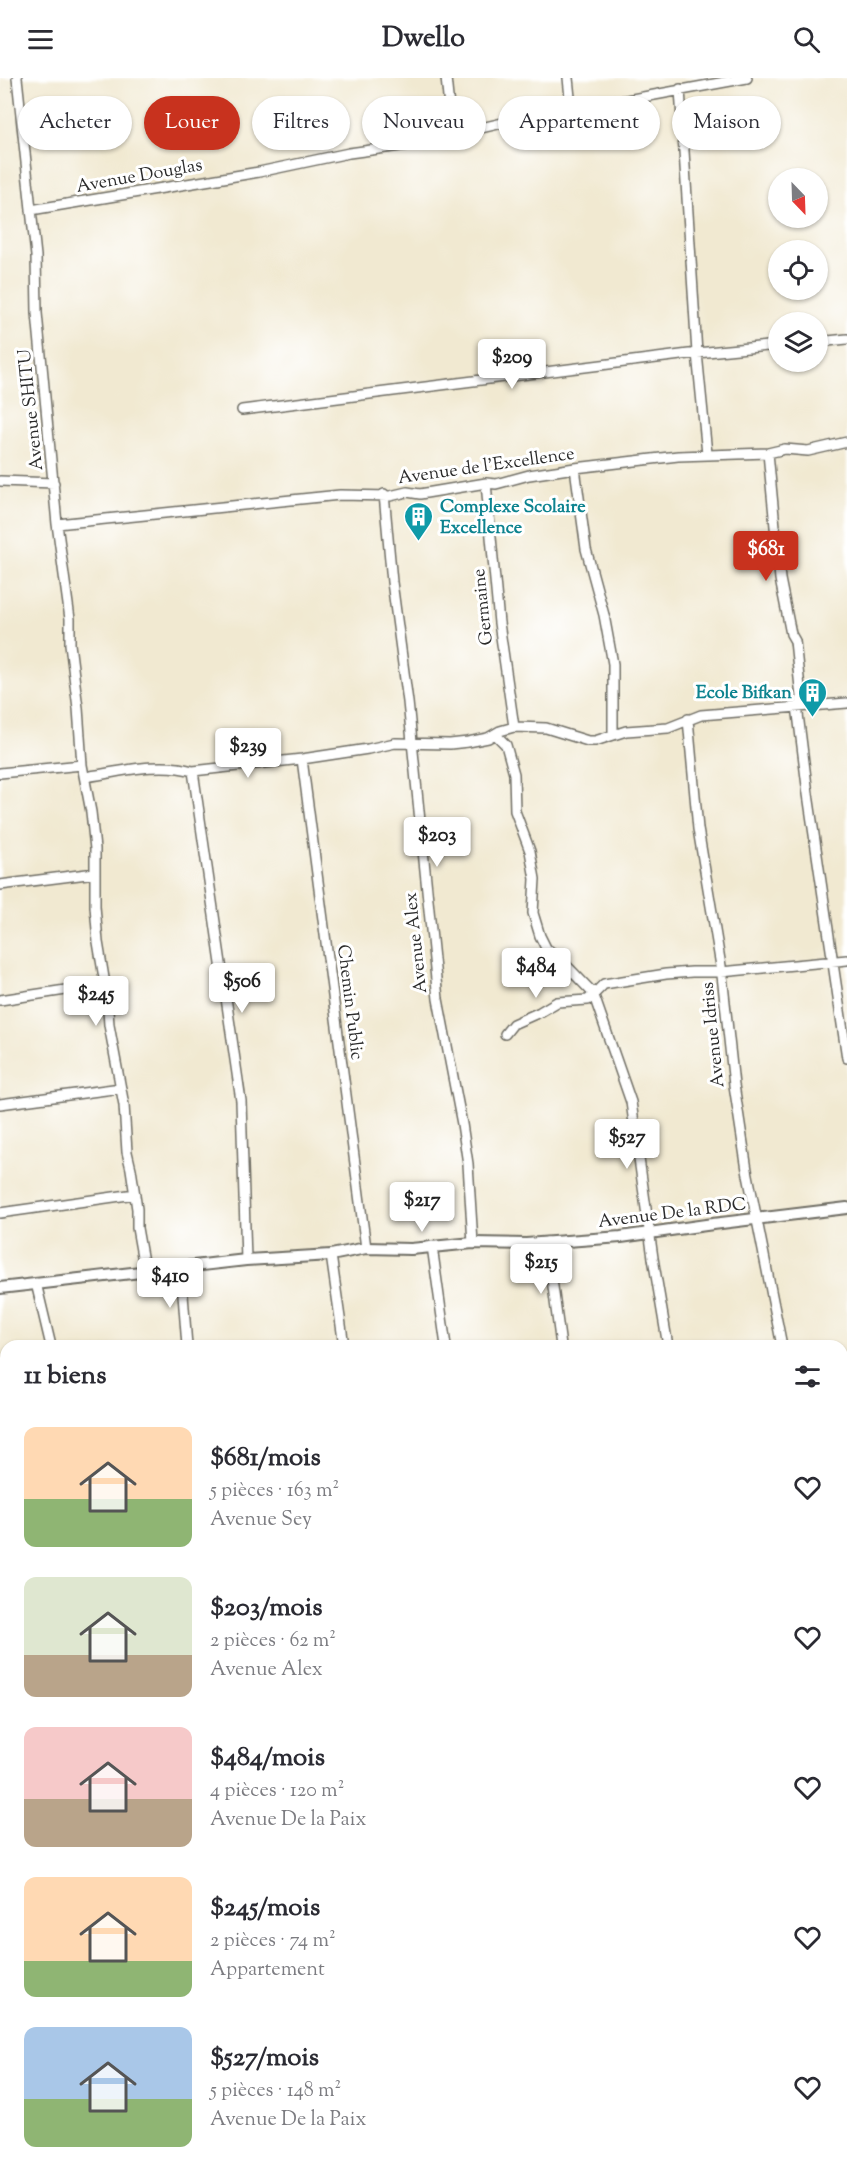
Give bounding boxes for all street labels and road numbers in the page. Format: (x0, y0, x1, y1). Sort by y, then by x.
street label: Avenue Douglas (74, 153, 204, 201)
street label: Avenue SHITU (13, 347, 51, 472)
street label: Avenue de l'Excellence (396, 442, 576, 492)
street label: Germaine (467, 567, 501, 646)
street label: Avenue Alex (399, 891, 435, 995)
street label: Chemin Public (329, 943, 369, 1061)
street label: Avenue Idriss (696, 981, 732, 1089)
street label: Avenue De la RDC (597, 1192, 748, 1236)

